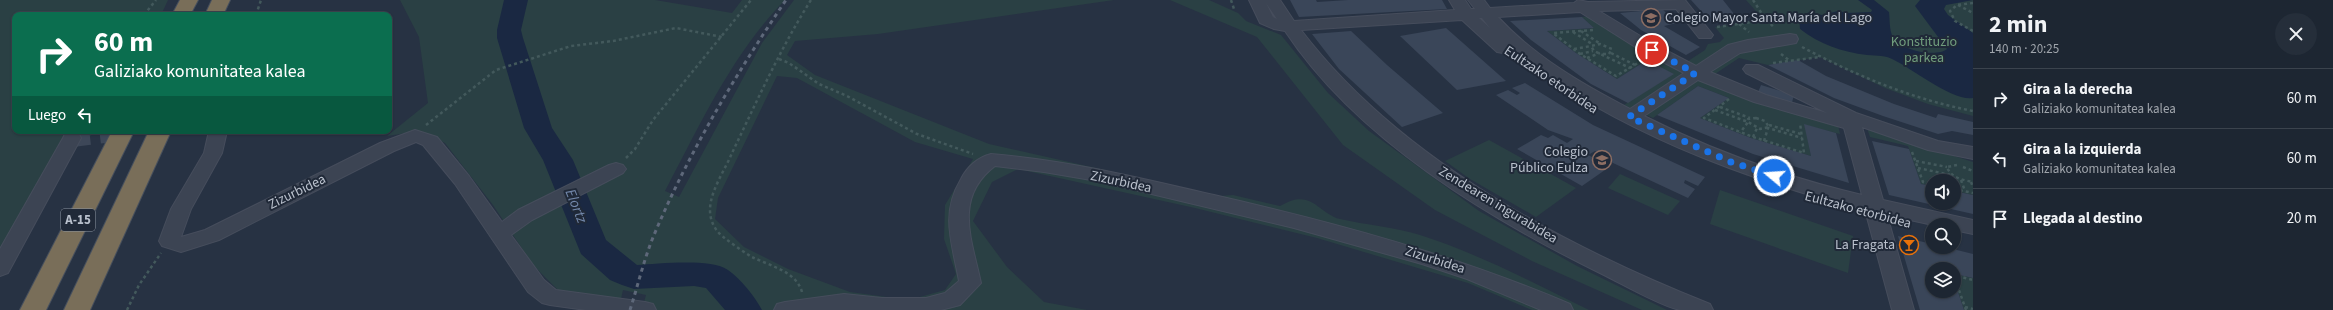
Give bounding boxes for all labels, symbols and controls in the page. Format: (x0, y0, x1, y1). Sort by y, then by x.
school or university icon: Colegio Mayor Santa María del Lago (1640, 7, 1662, 29)
text: 2 min (1989, 7, 2047, 42)
place label: Colegio Mayor Santa María del Lago (1665, 8, 1872, 28)
button: close (2275, 13, 2317, 55)
text: 60 m (94, 22, 153, 62)
icon: right (28, 28, 80, 80)
park label: Konstituzio parkea (1891, 32, 1957, 68)
pin (1635, 33, 1669, 67)
icon: arrive (1641, 39, 1663, 61)
text: 140 m · 20:25 (1989, 40, 2059, 58)
street label: Eultzako etorbidea (1500, 41, 1602, 119)
text: Galiziako komunitatea kalea (94, 59, 305, 84)
text: Gira a la derecha (2023, 79, 2133, 100)
icon: right (1989, 88, 2011, 110)
text: 60 m (2287, 88, 2317, 109)
text: Galiziako komunitatea kalea (2023, 100, 2176, 118)
icon: left (74, 104, 96, 126)
text: Luego (28, 105, 66, 126)
text: Gira a la izquierda (2023, 139, 2142, 160)
place label: Colegio Público Eulza (1510, 142, 1588, 178)
icon: left (1989, 148, 2011, 170)
text: 60 m (2287, 148, 2317, 169)
school or university icon: Colegio Público Eulza (1591, 149, 1613, 171)
position arrow (1753, 155, 1795, 197)
text: Galiziako komunitatea kalea (2023, 160, 2176, 178)
street label: Zendearen ingurabidea (1435, 161, 1561, 249)
street label: Zizurbidea (1089, 166, 1153, 198)
street label: Zizurbidea (265, 169, 329, 215)
map controls (1925, 174, 1961, 298)
button: sound (1925, 174, 1961, 210)
water label: Elortz (560, 186, 593, 227)
street label: Eultzako etorbidea (1802, 186, 1914, 234)
icon: arrive (1989, 208, 2011, 230)
text: Llegada al destino (2023, 208, 2143, 229)
text: 20 m (2287, 208, 2317, 229)
road number: A-15 (61, 209, 95, 231)
button: search (1925, 218, 1961, 254)
bar icon: La Fragata (1898, 234, 1920, 256)
place label: La Fragata (1835, 235, 1895, 255)
street label: Zizurbidea (1402, 241, 1468, 279)
button: layers (1925, 262, 1961, 298)

